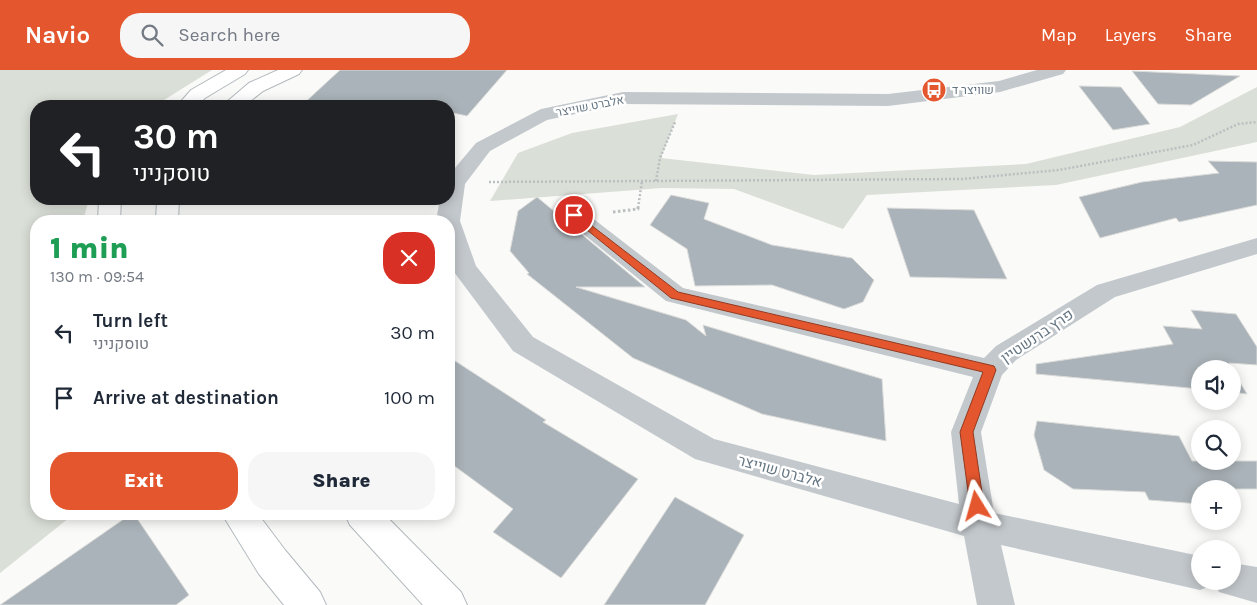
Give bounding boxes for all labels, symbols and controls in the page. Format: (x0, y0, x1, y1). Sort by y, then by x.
search box (120, 13, 470, 58)
text: Navio (25, 21, 90, 49)
icon: search (138, 21, 166, 49)
text: Search here (178, 24, 280, 46)
text: Map (1041, 24, 1077, 46)
text: Layers (1105, 24, 1157, 46)
text: Share (1185, 24, 1232, 46)
bus stop icon: שוויצר ד (921, 77, 947, 103)
place label: שוויצר ד (952, 83, 994, 97)
street label: אלברט שוייצר (555, 92, 626, 119)
text: 30 m (133, 116, 219, 157)
icon: left (50, 120, 115, 185)
text: טוסקניני (133, 161, 210, 187)
pin (553, 194, 595, 236)
icon: arrive (560, 201, 588, 229)
text: 1 min (50, 230, 129, 266)
button: close (383, 232, 435, 284)
text: 130 m · 09:54 (50, 267, 144, 286)
street label: פרץ ברנשטיין (997, 305, 1077, 367)
text: Turn left (93, 310, 168, 332)
icon: left (50, 319, 78, 347)
text: 30 m (390, 322, 435, 344)
text: טוסקניני (93, 334, 149, 353)
map controls (1191, 360, 1241, 590)
button: sound (1191, 360, 1241, 410)
icon: arrive (50, 384, 78, 412)
text: Arrive at destination (93, 387, 279, 409)
text: 100 m (384, 387, 435, 409)
button: search (1191, 420, 1241, 470)
street label: אלברט שוייצר (736, 451, 824, 491)
button: Exit (50, 452, 238, 510)
button: Share (248, 452, 435, 510)
position arrow (950, 479, 1002, 531)
button: + (1191, 480, 1241, 530)
button: − (1191, 540, 1241, 590)

